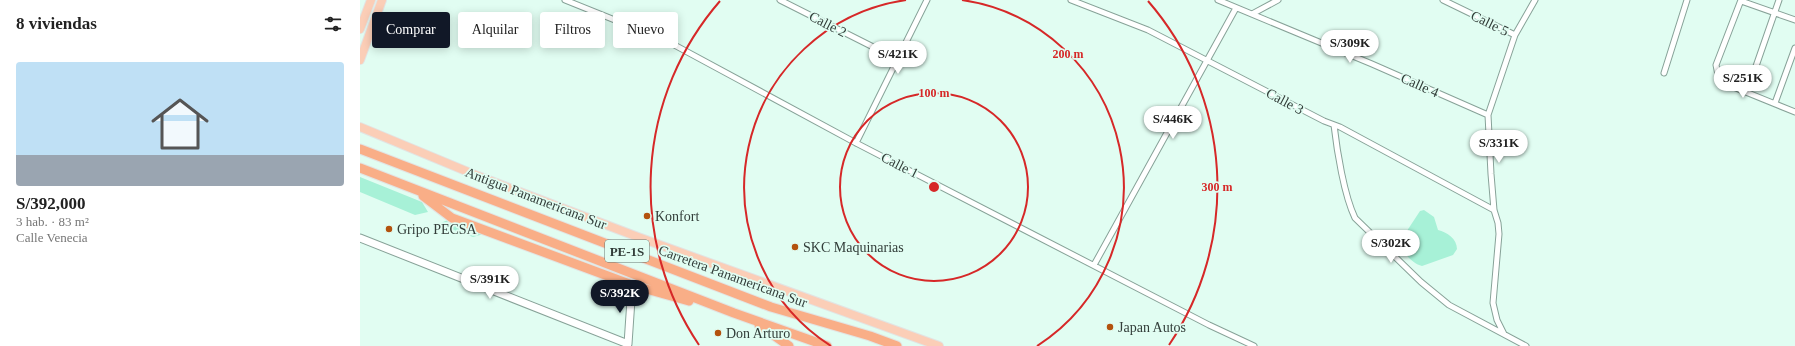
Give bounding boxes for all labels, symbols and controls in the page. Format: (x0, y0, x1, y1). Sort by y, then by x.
street label: Calle 5 (1468, 8, 1511, 39)
street label: Calle 2 (807, 9, 849, 40)
chip: Comprar (372, 12, 450, 48)
chip: Alquilar (458, 12, 532, 48)
chip: Filtros (540, 12, 605, 48)
chip: Nuevo (613, 12, 678, 48)
icon: filters (322, 13, 344, 35)
text: 8 viviendas (16, 14, 97, 33)
pin: S/309K (1317, 30, 1383, 64)
text: S/309K (1330, 35, 1370, 50)
pin: S/421K (865, 41, 931, 75)
text: S/421K (878, 46, 918, 61)
text: 200 m (1053, 47, 1084, 61)
pin: S/251K (1710, 65, 1776, 99)
street label: Calle 4 (1398, 70, 1441, 100)
text: S/251K (1723, 70, 1763, 85)
street label: Calle 3 (1264, 85, 1306, 117)
text: 100 m (919, 86, 950, 100)
icon: home (144, 88, 216, 160)
pin: S/446K (1140, 106, 1206, 140)
text: S/446K (1153, 111, 1193, 126)
pin: S/331K (1466, 130, 1532, 164)
text: S/331K (1479, 135, 1519, 150)
street label: Calle 1 (879, 150, 921, 181)
street label: Antigua Panamericana Sur (463, 165, 609, 232)
centre of rings (927, 180, 941, 194)
text: 300 m (1202, 180, 1233, 194)
text: S/392,000 (16, 194, 85, 213)
place label: Konfort (655, 209, 699, 224)
marker: Konfort (642, 211, 652, 221)
text: 3 hab. · 83 m² (16, 214, 89, 229)
place label: Gripo PECSA (397, 222, 478, 237)
marker: Gripo PECSA (384, 224, 394, 234)
text: Calle Venecia (16, 230, 88, 245)
pin: S/302K (1358, 230, 1424, 264)
text: S/302K (1371, 235, 1411, 250)
road number: PE-1S (605, 240, 649, 262)
place label: SKC Maquinarias (803, 240, 904, 255)
marker: SKC Maquinarias (790, 242, 800, 252)
street label: Carretera Panamericana Sur (656, 243, 809, 310)
pin: S/391K (457, 266, 523, 300)
text: S/391K (470, 271, 510, 286)
pin: S/392K (587, 280, 653, 314)
text: S/392K (600, 285, 640, 300)
place label: Japan Autos (1118, 320, 1186, 335)
marker: Japan Autos (1105, 322, 1115, 332)
place label: Don Arturo (726, 326, 790, 341)
marker: Don Arturo (713, 328, 723, 338)

